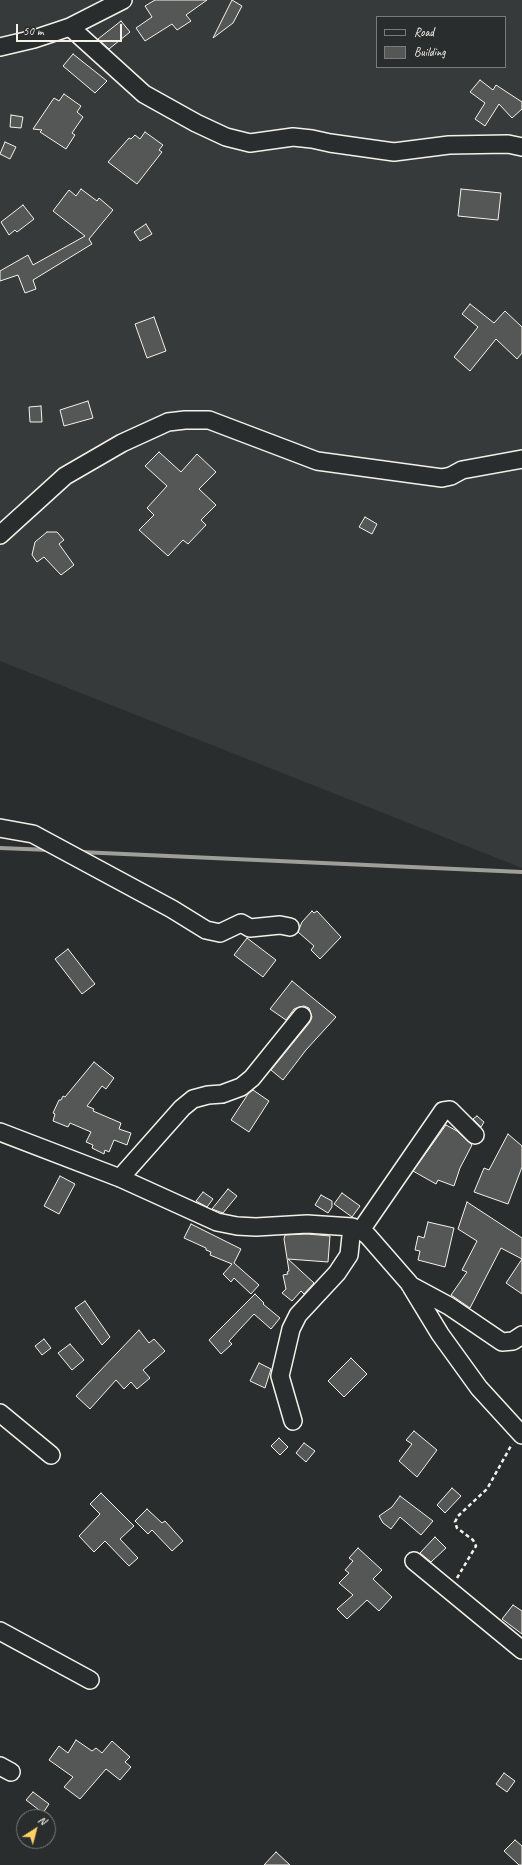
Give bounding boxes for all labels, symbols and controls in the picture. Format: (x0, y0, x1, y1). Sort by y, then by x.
scale bar (18, 16, 124, 42)
legend (376, 16, 506, 68)
text: 50 m (23, 23, 43, 39)
text: Road (414, 24, 434, 40)
text: Building (414, 44, 446, 60)
north arrow (16, 1809, 56, 1849)
text: N (36, 1812, 49, 1828)

